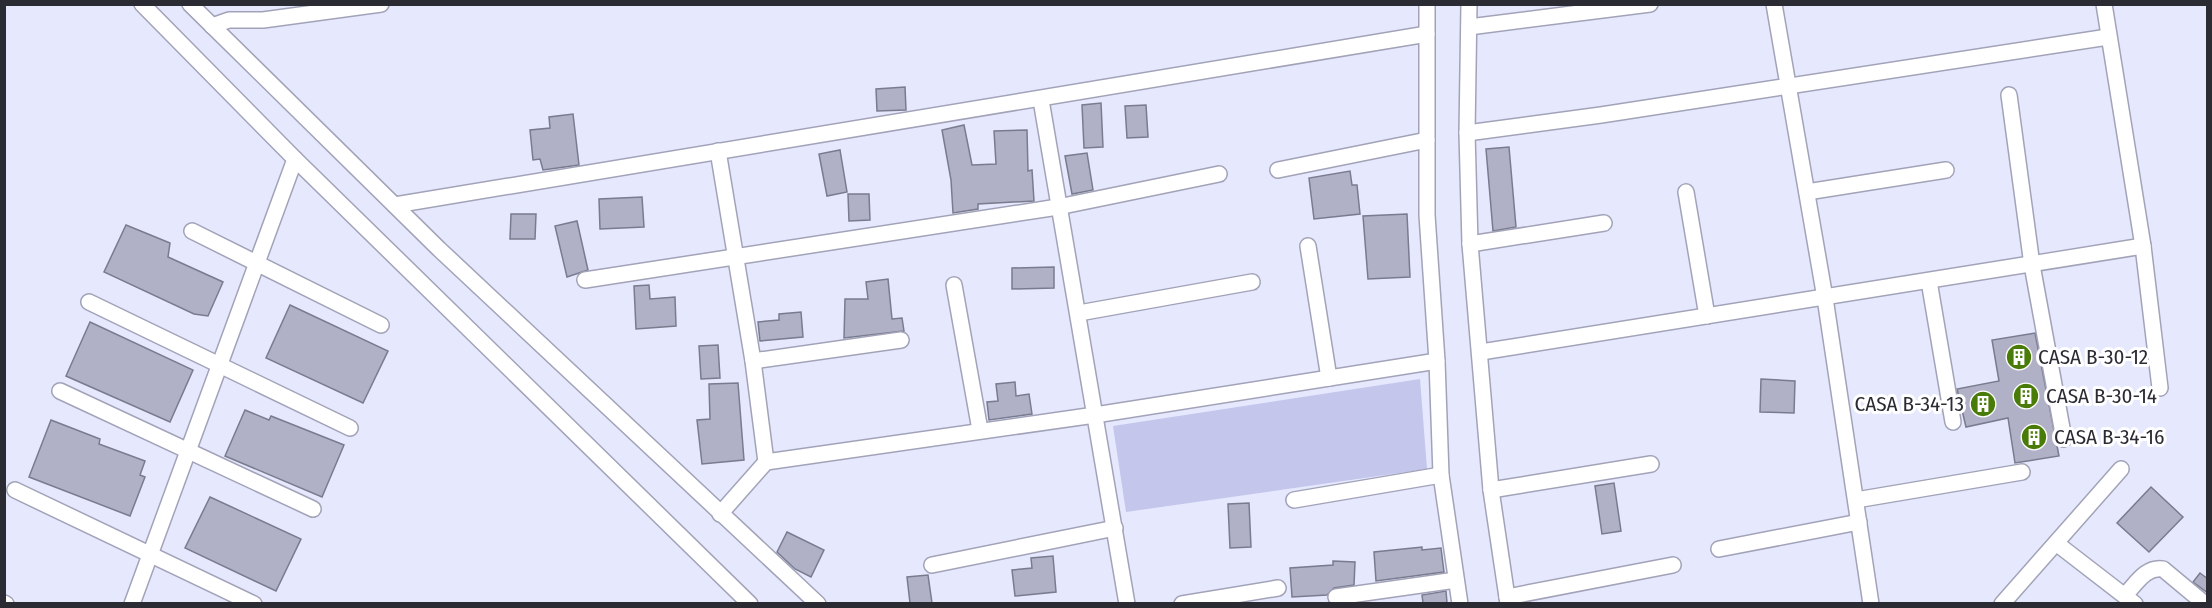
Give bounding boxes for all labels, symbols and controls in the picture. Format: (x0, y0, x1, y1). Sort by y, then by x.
building icon: CASA B-30-12 (2004, 342, 2034, 372)
place label: CASA B-30-12 (2038, 344, 2148, 370)
building icon: CASA B-30-14 (2011, 381, 2041, 411)
place label: CASA B-30-14 (2046, 383, 2157, 409)
building icon: CASA B-34-13 (1968, 389, 1998, 419)
place label: CASA B-34-13 (1855, 391, 1964, 417)
building icon: CASA B-34-16 (2019, 422, 2049, 452)
place label: CASA B-34-16 (2054, 424, 2164, 450)

